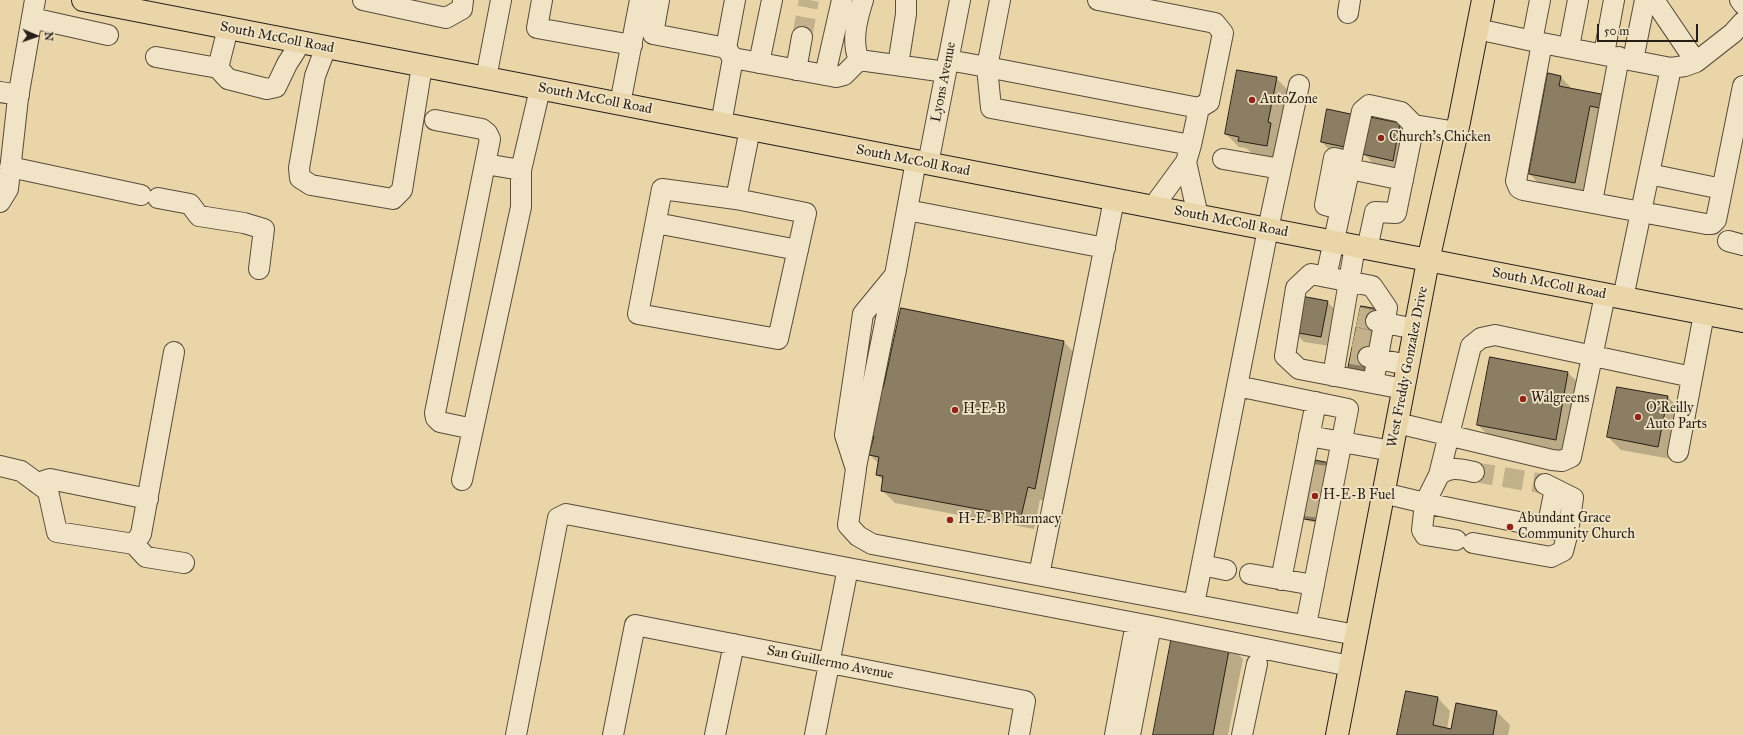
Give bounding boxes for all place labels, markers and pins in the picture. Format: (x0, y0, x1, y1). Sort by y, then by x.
place label: AutoZone (1260, 92, 1318, 108)
marker: AutoZone (1247, 95, 1257, 105)
place label: Church's Chicken (1389, 130, 1491, 146)
marker: Church's Chicken (1376, 133, 1386, 143)
place label: Walgreens (1531, 391, 1589, 407)
marker: Walgreens (1518, 394, 1528, 404)
place label: O'Reilly Auto Parts (1646, 401, 1707, 434)
place label: H-E-B (963, 402, 1006, 418)
marker: H-E-B (950, 405, 960, 415)
marker: O'Reilly Auto Parts (1633, 412, 1643, 422)
place label: H-E-B Fuel (1323, 488, 1395, 504)
marker: H-E-B Fuel (1310, 491, 1320, 501)
place label: Abundant Grace Community Church (1518, 511, 1635, 544)
place label: H-E-B Pharmacy (958, 512, 1061, 528)
marker: H-E-B Pharmacy (945, 515, 955, 525)
marker: Abundant Grace Community Church (1505, 522, 1515, 532)

